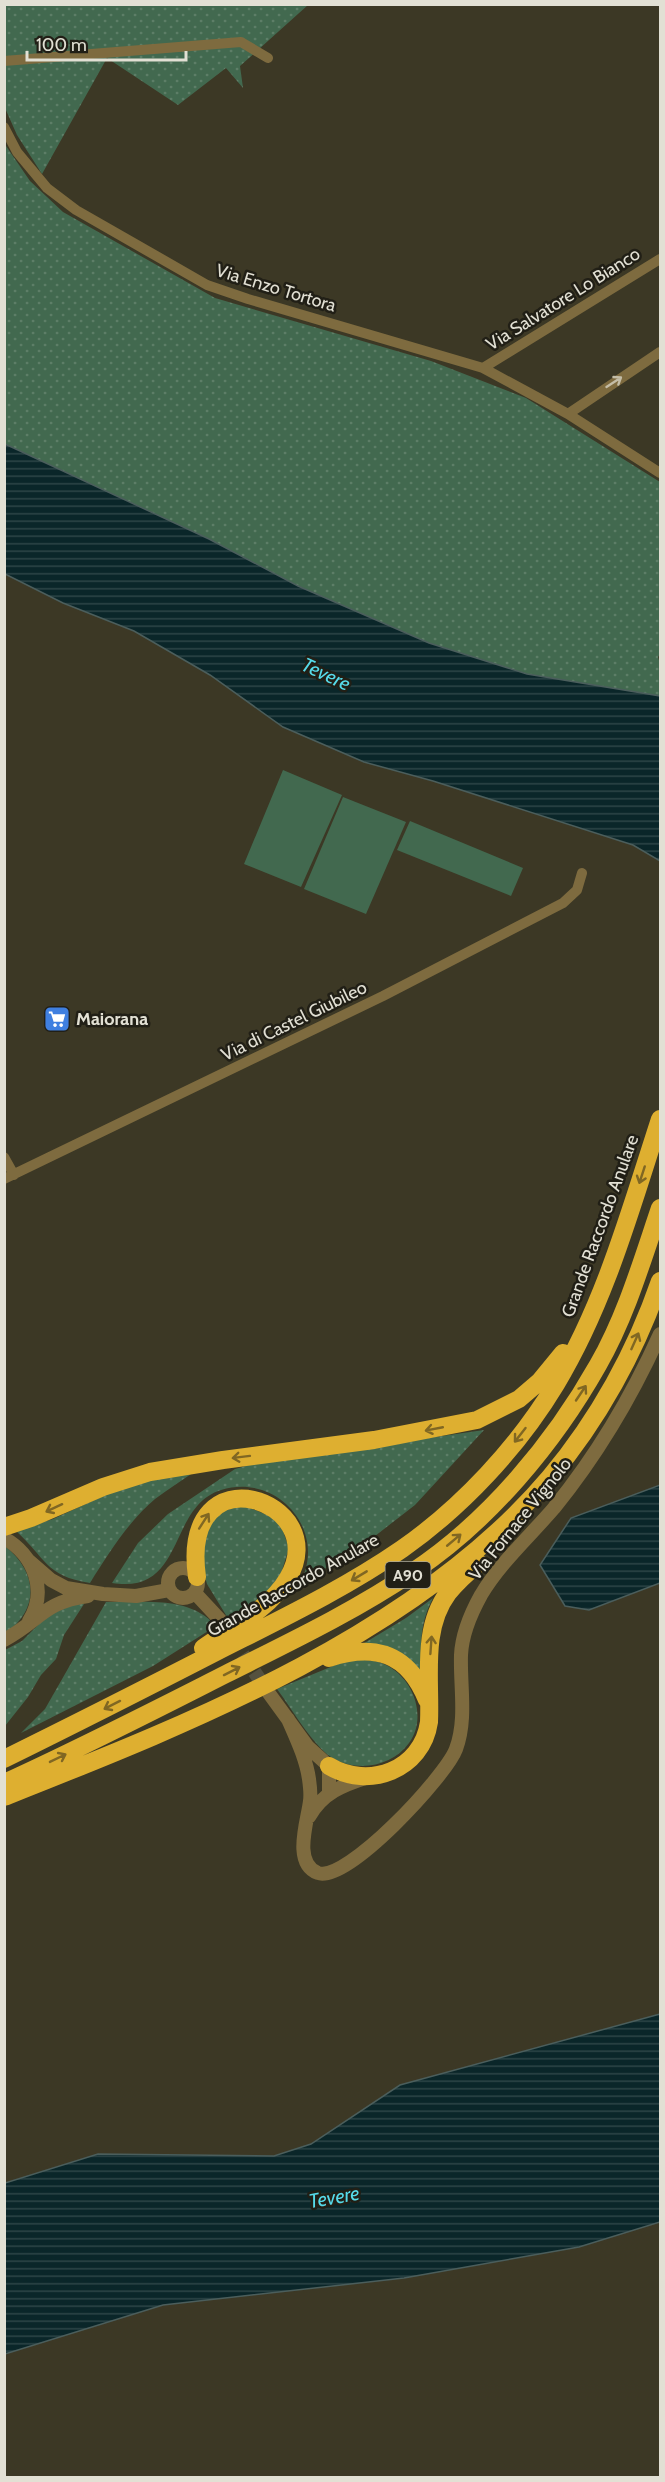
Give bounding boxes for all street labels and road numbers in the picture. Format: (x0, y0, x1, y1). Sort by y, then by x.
street label: Via Salvatore Lo Bianco (482, 243, 644, 355)
street label: Via Enzo Tortora (213, 259, 339, 317)
street label: Via di Castel Giubileo (218, 976, 370, 1066)
street label: Grande Raccordo Anulare (557, 1132, 643, 1320)
street label: Via Fornace Vignolo (464, 1453, 576, 1585)
street label: Grande Raccordo Anulare (204, 1529, 382, 1641)
road number: A90 (386, 1562, 430, 1588)

